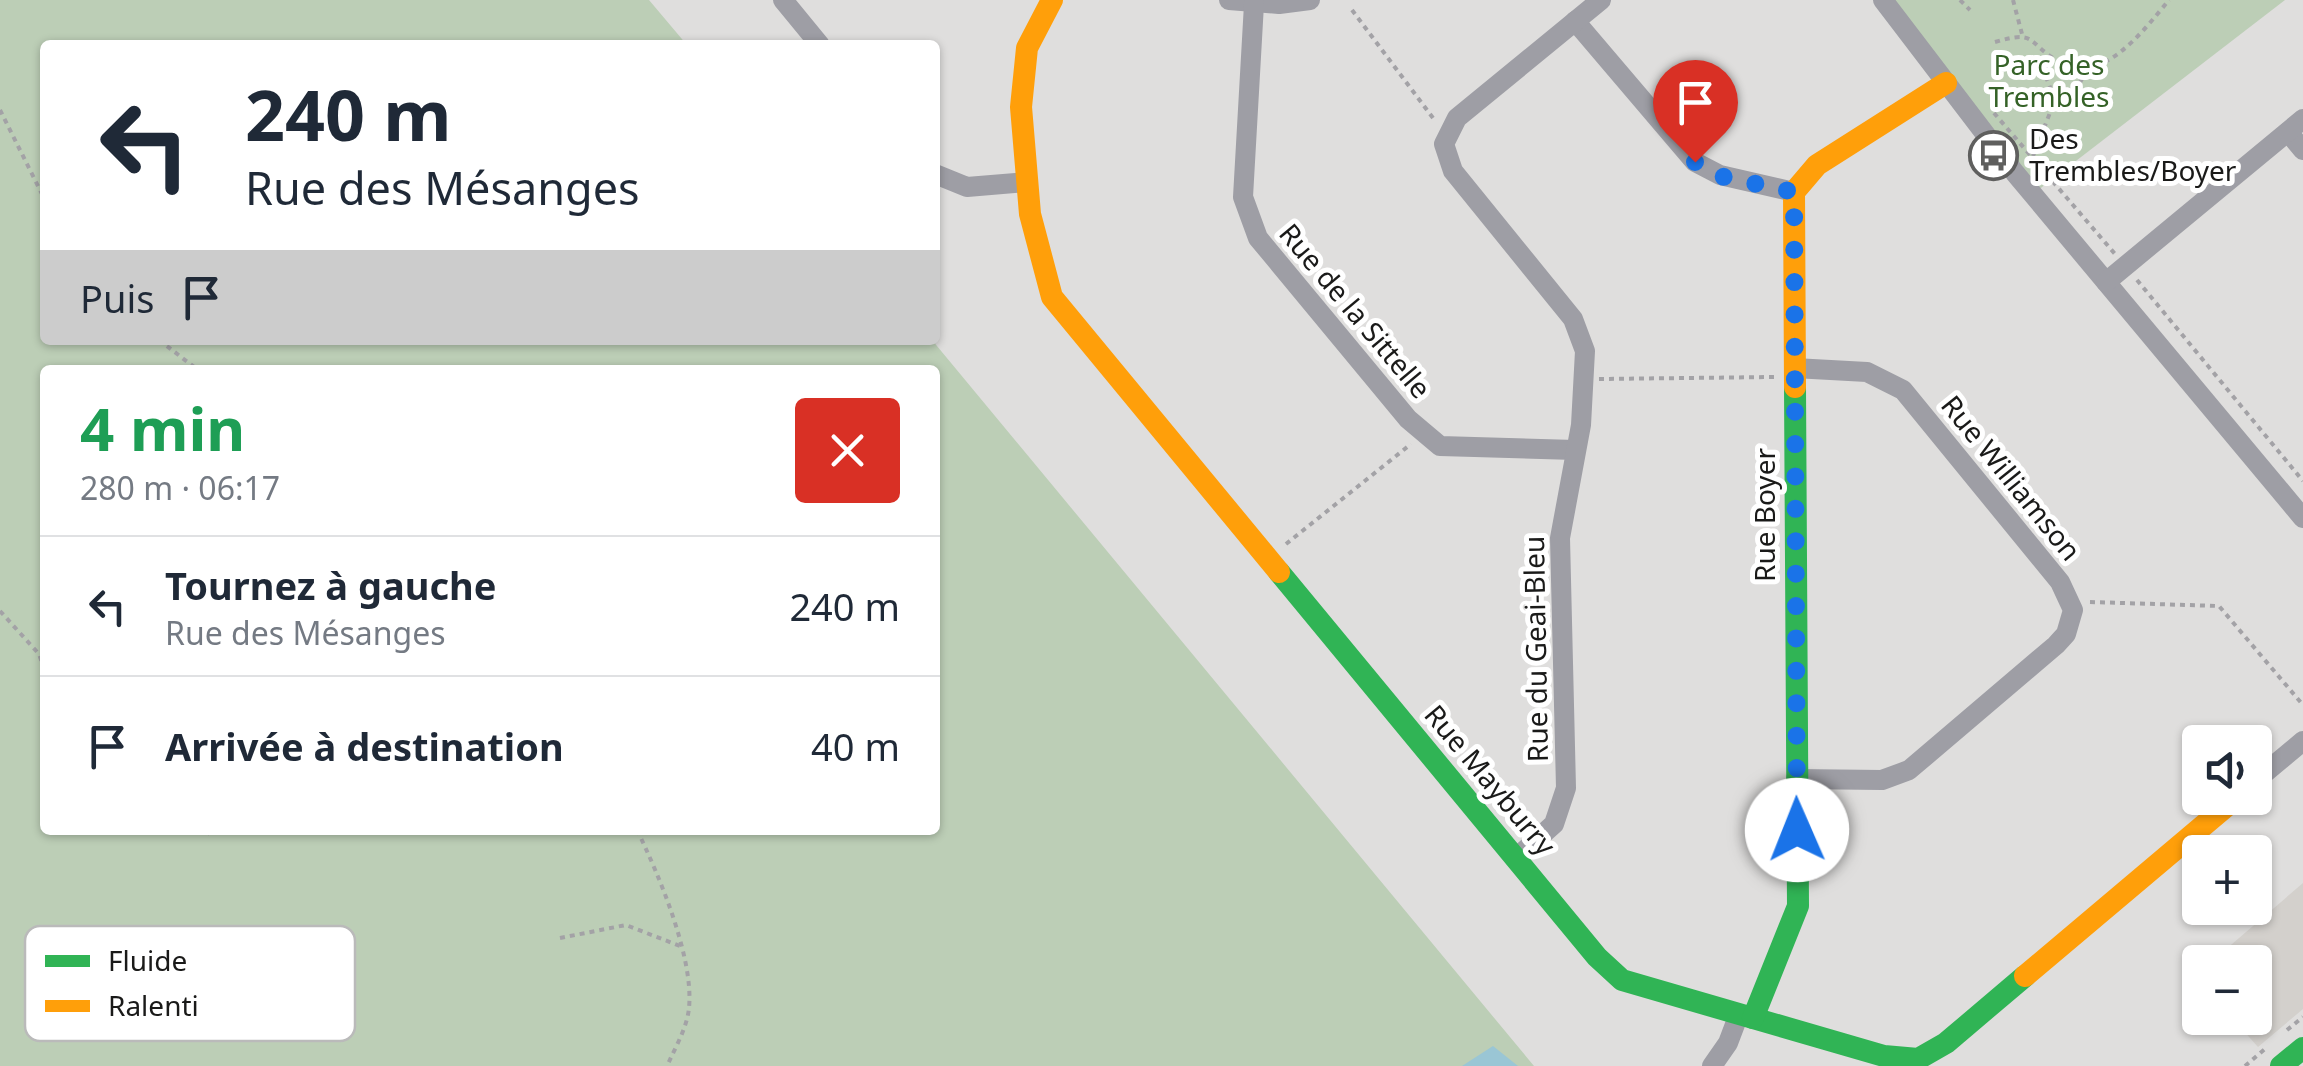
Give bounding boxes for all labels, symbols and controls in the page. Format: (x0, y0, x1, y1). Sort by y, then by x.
park label: Parc des Trembles (1989, 45, 2109, 115)
pin (1653, 60, 1738, 163)
text: 240 m (245, 66, 452, 162)
icon: arrive (1668, 75, 1723, 130)
icon: left (80, 80, 210, 210)
place label: Des Trembles/Boyer (2029, 119, 2237, 189)
bus stop icon: Des Trembles/Boyer (1968, 129, 2020, 181)
text: Rue des Mésanges (245, 157, 640, 218)
street label: Rue de la Sittelle (1271, 215, 1440, 406)
icon: arrive (174, 270, 229, 325)
text: Puis (80, 272, 154, 324)
text: 4 min (80, 387, 245, 469)
street label: Rue Williamson (1933, 387, 2090, 568)
button: close (795, 398, 900, 503)
street label: Rue Boyer (1745, 448, 1783, 582)
text: 280 m · 06:17 (80, 466, 280, 509)
street label: Rue du Geai-Bleu (1514, 536, 1556, 762)
text: Tournez à gauche (165, 559, 496, 611)
icon: left (80, 579, 135, 634)
text: 240 m (789, 580, 900, 632)
text: Rue des Mésanges (165, 611, 446, 654)
street label: Rue Mayburry (1417, 696, 1565, 863)
icon: arrive (80, 719, 135, 774)
text: Arrivée à destination (165, 720, 564, 772)
text: 40 m (811, 720, 900, 772)
map controls (2182, 725, 2272, 1035)
button: sound (2182, 725, 2272, 815)
position arrow (1745, 778, 1849, 882)
button: + (2182, 835, 2272, 925)
legend (25, 926, 355, 1041)
text: Fluide (108, 941, 187, 979)
button: − (2182, 945, 2272, 1035)
text: Ralenti (108, 986, 199, 1024)

